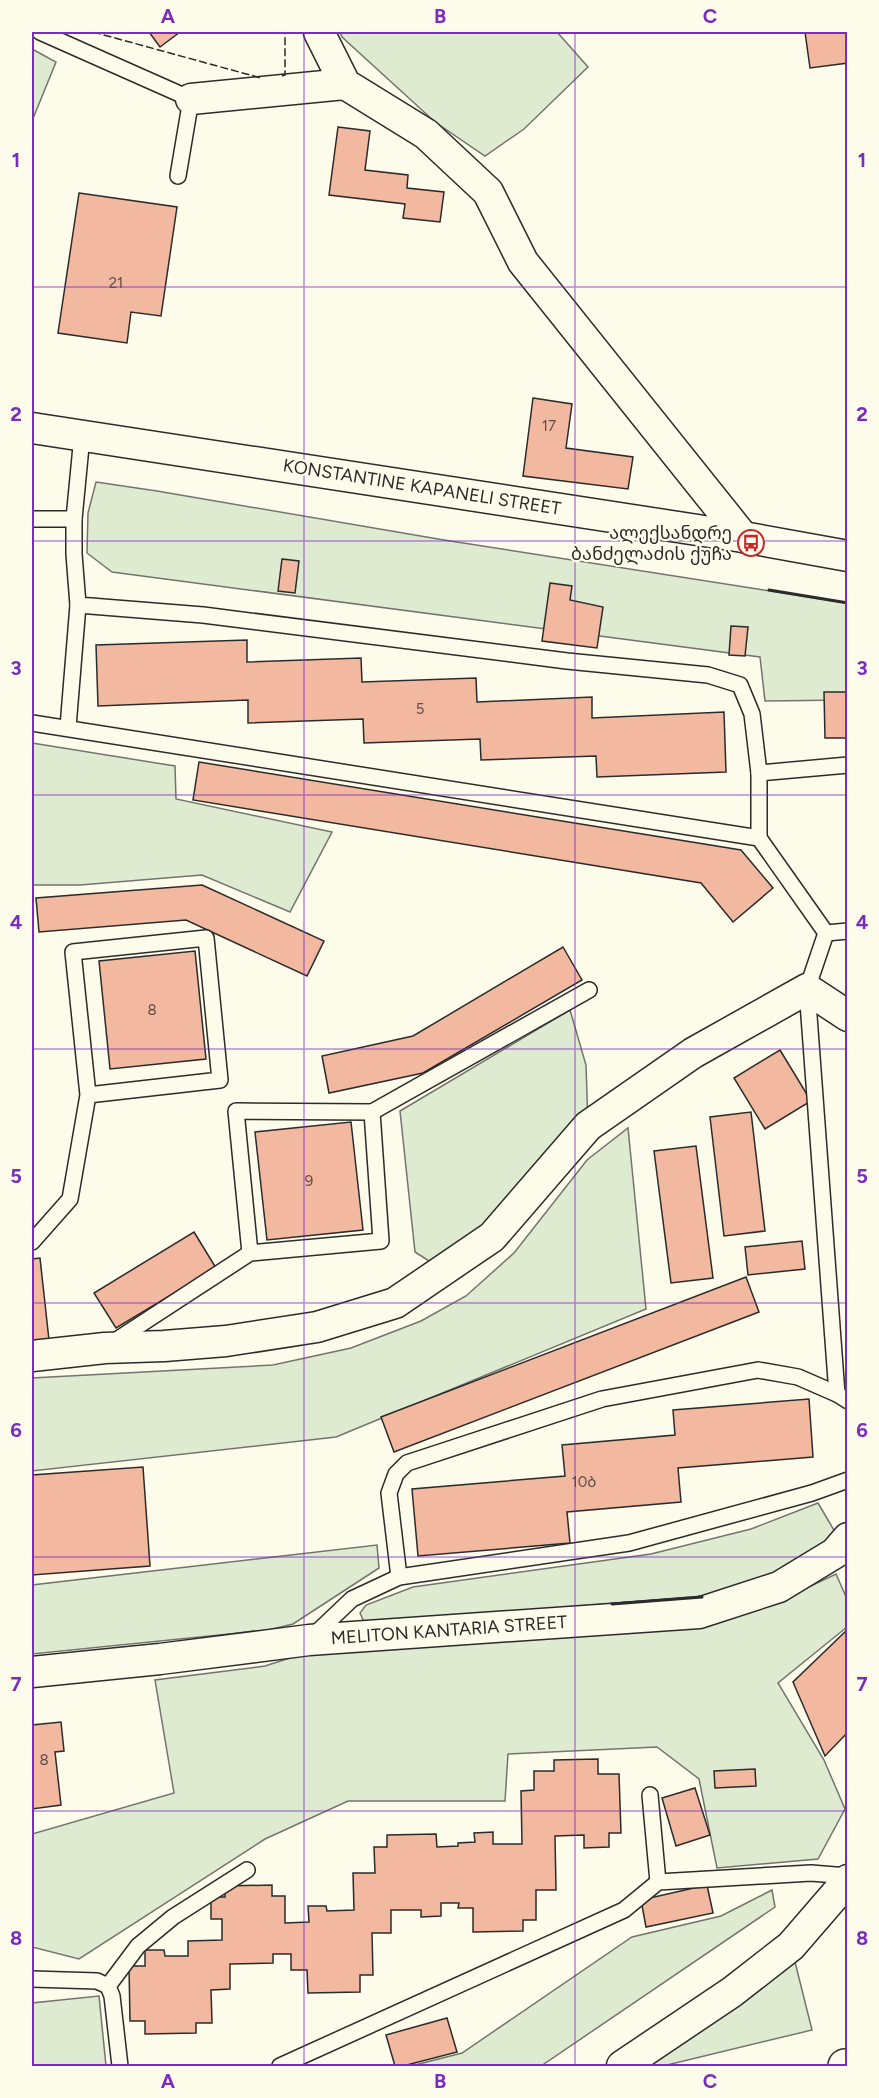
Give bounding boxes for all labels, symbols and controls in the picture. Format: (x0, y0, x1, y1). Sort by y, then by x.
text: A (161, 4, 176, 28)
text: B (434, 4, 446, 28)
text: C (703, 4, 717, 28)
text: 1 (12, 148, 20, 172)
text: 1 (858, 148, 866, 172)
house number: 21 (109, 274, 123, 292)
text: 2 (10, 402, 22, 426)
text: 2 (856, 402, 868, 426)
house number: 17 (542, 417, 556, 435)
street label: KONSTANTINE KAPANELI STREET (281, 454, 563, 520)
place label: ალექსანდრე ბანძელაძის ქუჩა (571, 522, 732, 565)
bus stop icon: ალექსანდრე ბანძელაძის ქუჩა (736, 528, 766, 558)
text: 3 (10, 656, 22, 680)
text: 3 (856, 656, 868, 680)
house number: 5 (416, 700, 424, 718)
text: 4 (10, 910, 23, 934)
text: 4 (856, 910, 869, 934)
house number: 8 (147, 1001, 157, 1019)
text: 5 (10, 1164, 22, 1188)
text: 5 (856, 1164, 868, 1188)
house number: 9 (305, 1172, 313, 1190)
text: 6 (10, 1418, 22, 1442)
text: 6 (856, 1418, 868, 1442)
house number: 10ბ (572, 1473, 596, 1491)
street label: MELITON KANTARIA STREET (330, 1611, 568, 1649)
text: 7 (10, 1672, 22, 1696)
text: 7 (856, 1672, 868, 1696)
house number: 8 (39, 1751, 49, 1769)
text: 8 (10, 1926, 22, 1950)
text: 8 (856, 1926, 868, 1950)
text: A (161, 2069, 176, 2093)
text: B (434, 2069, 446, 2093)
text: C (703, 2069, 717, 2093)

